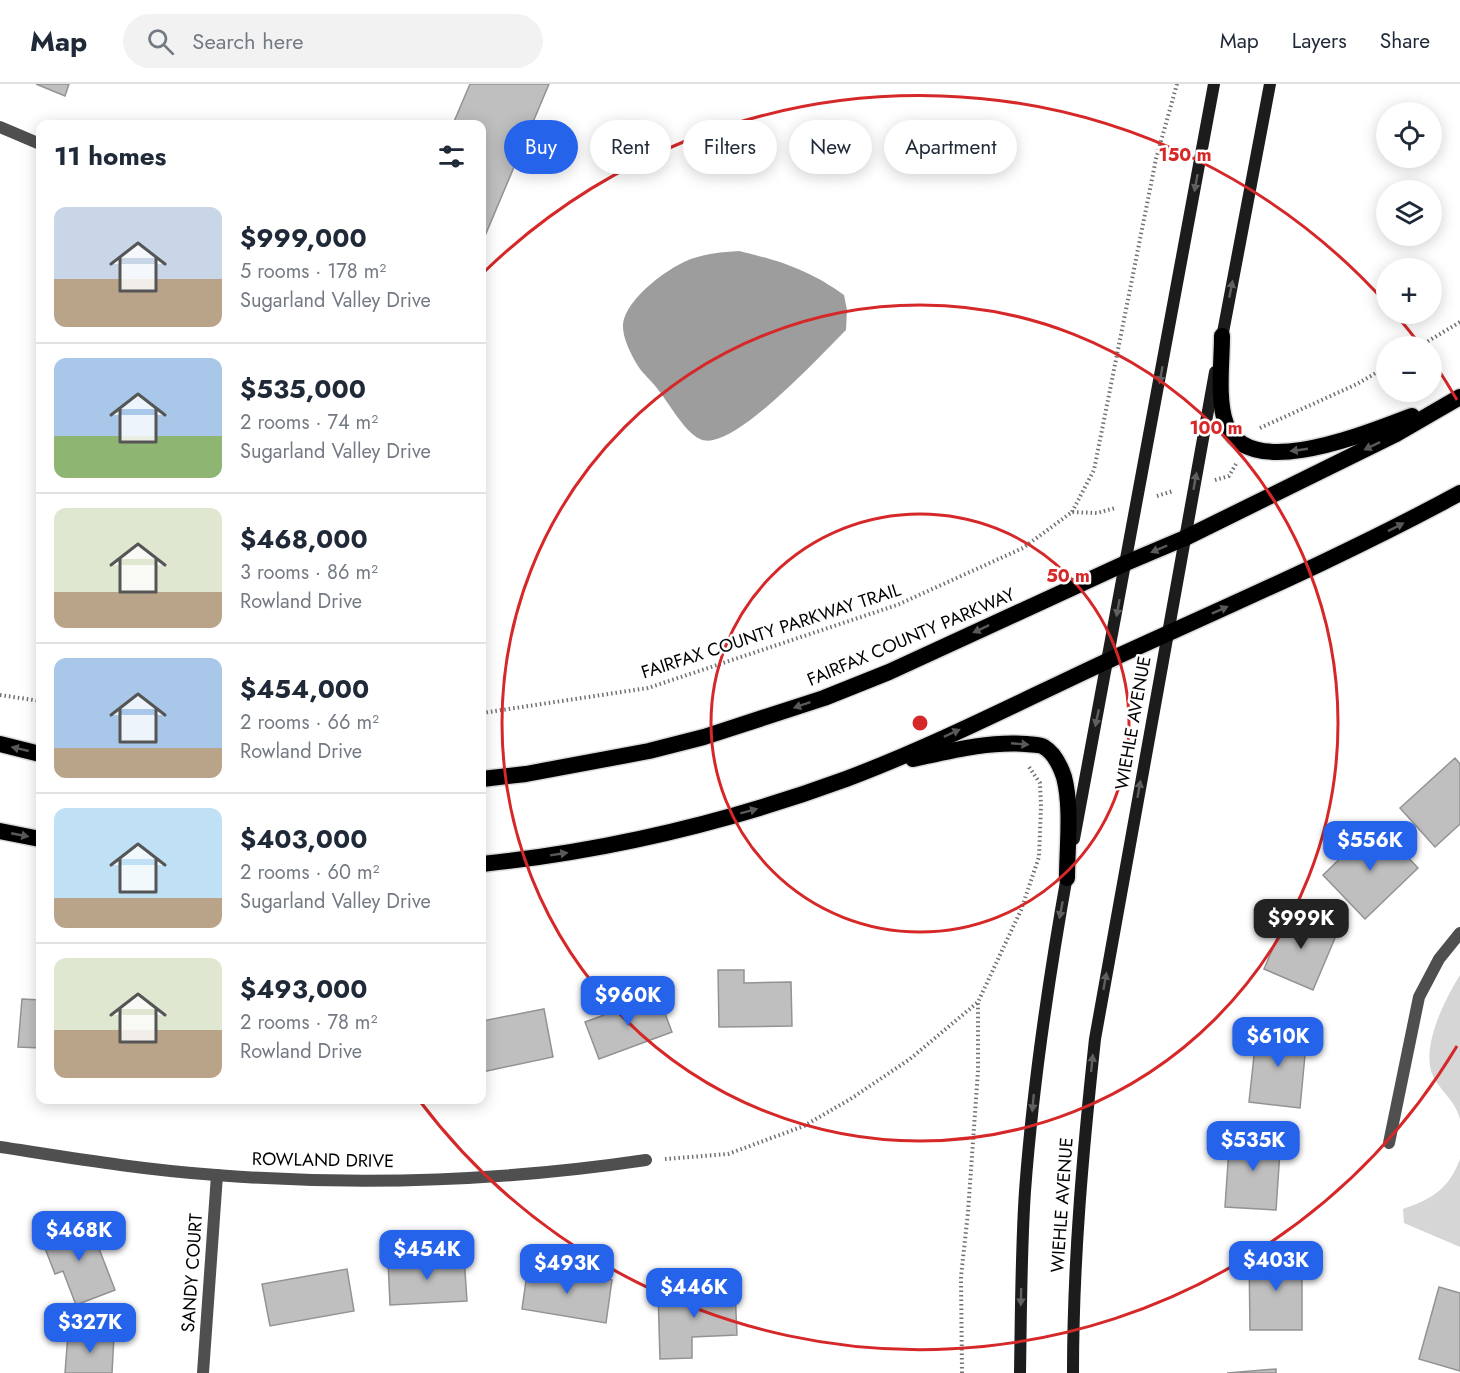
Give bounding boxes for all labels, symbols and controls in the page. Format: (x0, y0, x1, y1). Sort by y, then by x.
search box (123, 14, 543, 68)
text: Map (30, 21, 87, 62)
icon: search (144, 25, 177, 58)
text: Search here (192, 25, 304, 57)
text: Map (1220, 26, 1259, 56)
text: Layers (1292, 26, 1347, 56)
text: Share (1380, 26, 1430, 56)
map controls (1376, 102, 1442, 402)
button: locate (1376, 102, 1442, 168)
chip: Buy (504, 120, 578, 174)
chip: Rent (590, 120, 671, 174)
chip: Filters (683, 120, 777, 174)
chip: New (789, 120, 872, 174)
chip: Apartment (884, 120, 1017, 174)
text: 11 homes (54, 137, 166, 175)
icon: filters (435, 140, 468, 173)
text: 150 m (1159, 142, 1211, 168)
one-way arrow (1191, 174, 1200, 193)
button: layers (1376, 180, 1442, 246)
text: $999,000 (240, 219, 367, 257)
icon: home (102, 231, 174, 303)
text: 5 rooms · 178 m² (240, 257, 386, 286)
button: + (1376, 258, 1442, 324)
one-way arrow (1227, 279, 1236, 298)
text: Sugarland Valley Drive (240, 286, 431, 315)
button: − (1376, 336, 1442, 402)
one-way arrow (1156, 365, 1165, 384)
text: $535,000 (240, 370, 366, 408)
icon: home (102, 382, 174, 454)
text: 2 rooms · 74 m² (240, 408, 378, 437)
text: 100 m (1189, 415, 1243, 441)
text: Sugarland Valley Drive (240, 437, 431, 466)
one-way arrow (1364, 441, 1381, 451)
one-way arrow (1290, 445, 1309, 455)
one-way arrow (1190, 471, 1199, 490)
text: $468,000 (240, 520, 368, 558)
one-way arrow (1388, 522, 1405, 532)
icon: home (102, 532, 174, 604)
one-way arrow (1150, 545, 1168, 554)
text: 3 rooms · 86 m² (240, 558, 378, 587)
text: 50 m (1046, 563, 1090, 589)
street label: FAIRFAX COUNTY PARKWAY TRAIL (638, 577, 904, 685)
street label: FAIRFAX COUNTY PARKWAY (803, 581, 1020, 693)
text: Rowland Drive (240, 587, 362, 616)
one-way arrow (1113, 598, 1122, 617)
one-way arrow (1212, 606, 1229, 615)
one-way arrow (971, 624, 989, 634)
street label: WIEHLE AVENUE (1108, 654, 1158, 792)
text: $454,000 (240, 670, 369, 708)
icon: home (102, 682, 174, 754)
one-way arrow (793, 701, 811, 711)
text: 2 rooms · 66 m² (240, 708, 379, 737)
one-way arrow (1092, 709, 1101, 728)
centre of rings (910, 713, 930, 733)
one-way arrow (944, 729, 961, 738)
text: Rowland Drive (240, 737, 362, 766)
one-way arrow (1010, 739, 1029, 749)
one-way arrow (10, 744, 29, 753)
one-way arrow (1135, 779, 1144, 798)
one-way arrow (741, 806, 759, 815)
text: $403,000 (240, 820, 367, 858)
pin: $556K (1328, 821, 1412, 872)
text: $556K (1337, 826, 1403, 855)
one-way arrow (11, 831, 30, 840)
icon: home (102, 832, 174, 904)
one-way arrow (550, 849, 569, 858)
text: 2 rooms · 60 m² (240, 858, 379, 887)
text: Sugarland Valley Drive (240, 887, 431, 916)
pin: $999K (1259, 899, 1343, 950)
one-way arrow (1056, 900, 1065, 919)
text: $999K (1268, 904, 1334, 933)
text: $493,000 (240, 970, 368, 1008)
one-way arrow (1101, 971, 1110, 990)
pin: $960K (586, 976, 670, 1027)
text: $960K (595, 981, 661, 1010)
icon: home (102, 982, 174, 1054)
text: 2 rooms · 78 m² (240, 1008, 377, 1037)
pin: $610K (1236, 1017, 1320, 1068)
text: $610K (1246, 1022, 1310, 1051)
text: Rowland Drive (240, 1037, 362, 1066)
one-way arrow (1087, 1054, 1097, 1073)
one-way arrow (1029, 1093, 1038, 1112)
pin: $535K (1211, 1121, 1295, 1172)
text: $535K (1221, 1126, 1285, 1155)
street label: WIEHLE AVENUE (1044, 1137, 1080, 1273)
street label: ROWLAND DRIVE (252, 1146, 394, 1174)
pin: $468K (37, 1211, 121, 1262)
street label: SANDY COURT (175, 1212, 209, 1333)
text: $468K (46, 1216, 112, 1245)
pin: $454K (385, 1230, 469, 1281)
text: $454K (393, 1235, 461, 1264)
pin: $403K (1234, 1241, 1318, 1292)
pin: $493K (525, 1244, 609, 1295)
text: $403K (1243, 1246, 1309, 1275)
text: $493K (534, 1249, 600, 1278)
pin: $446K (652, 1268, 736, 1319)
text: $446K (660, 1273, 728, 1302)
one-way arrow (1016, 1288, 1026, 1307)
pin: $327K (48, 1303, 132, 1354)
text: $327K (58, 1308, 122, 1337)

